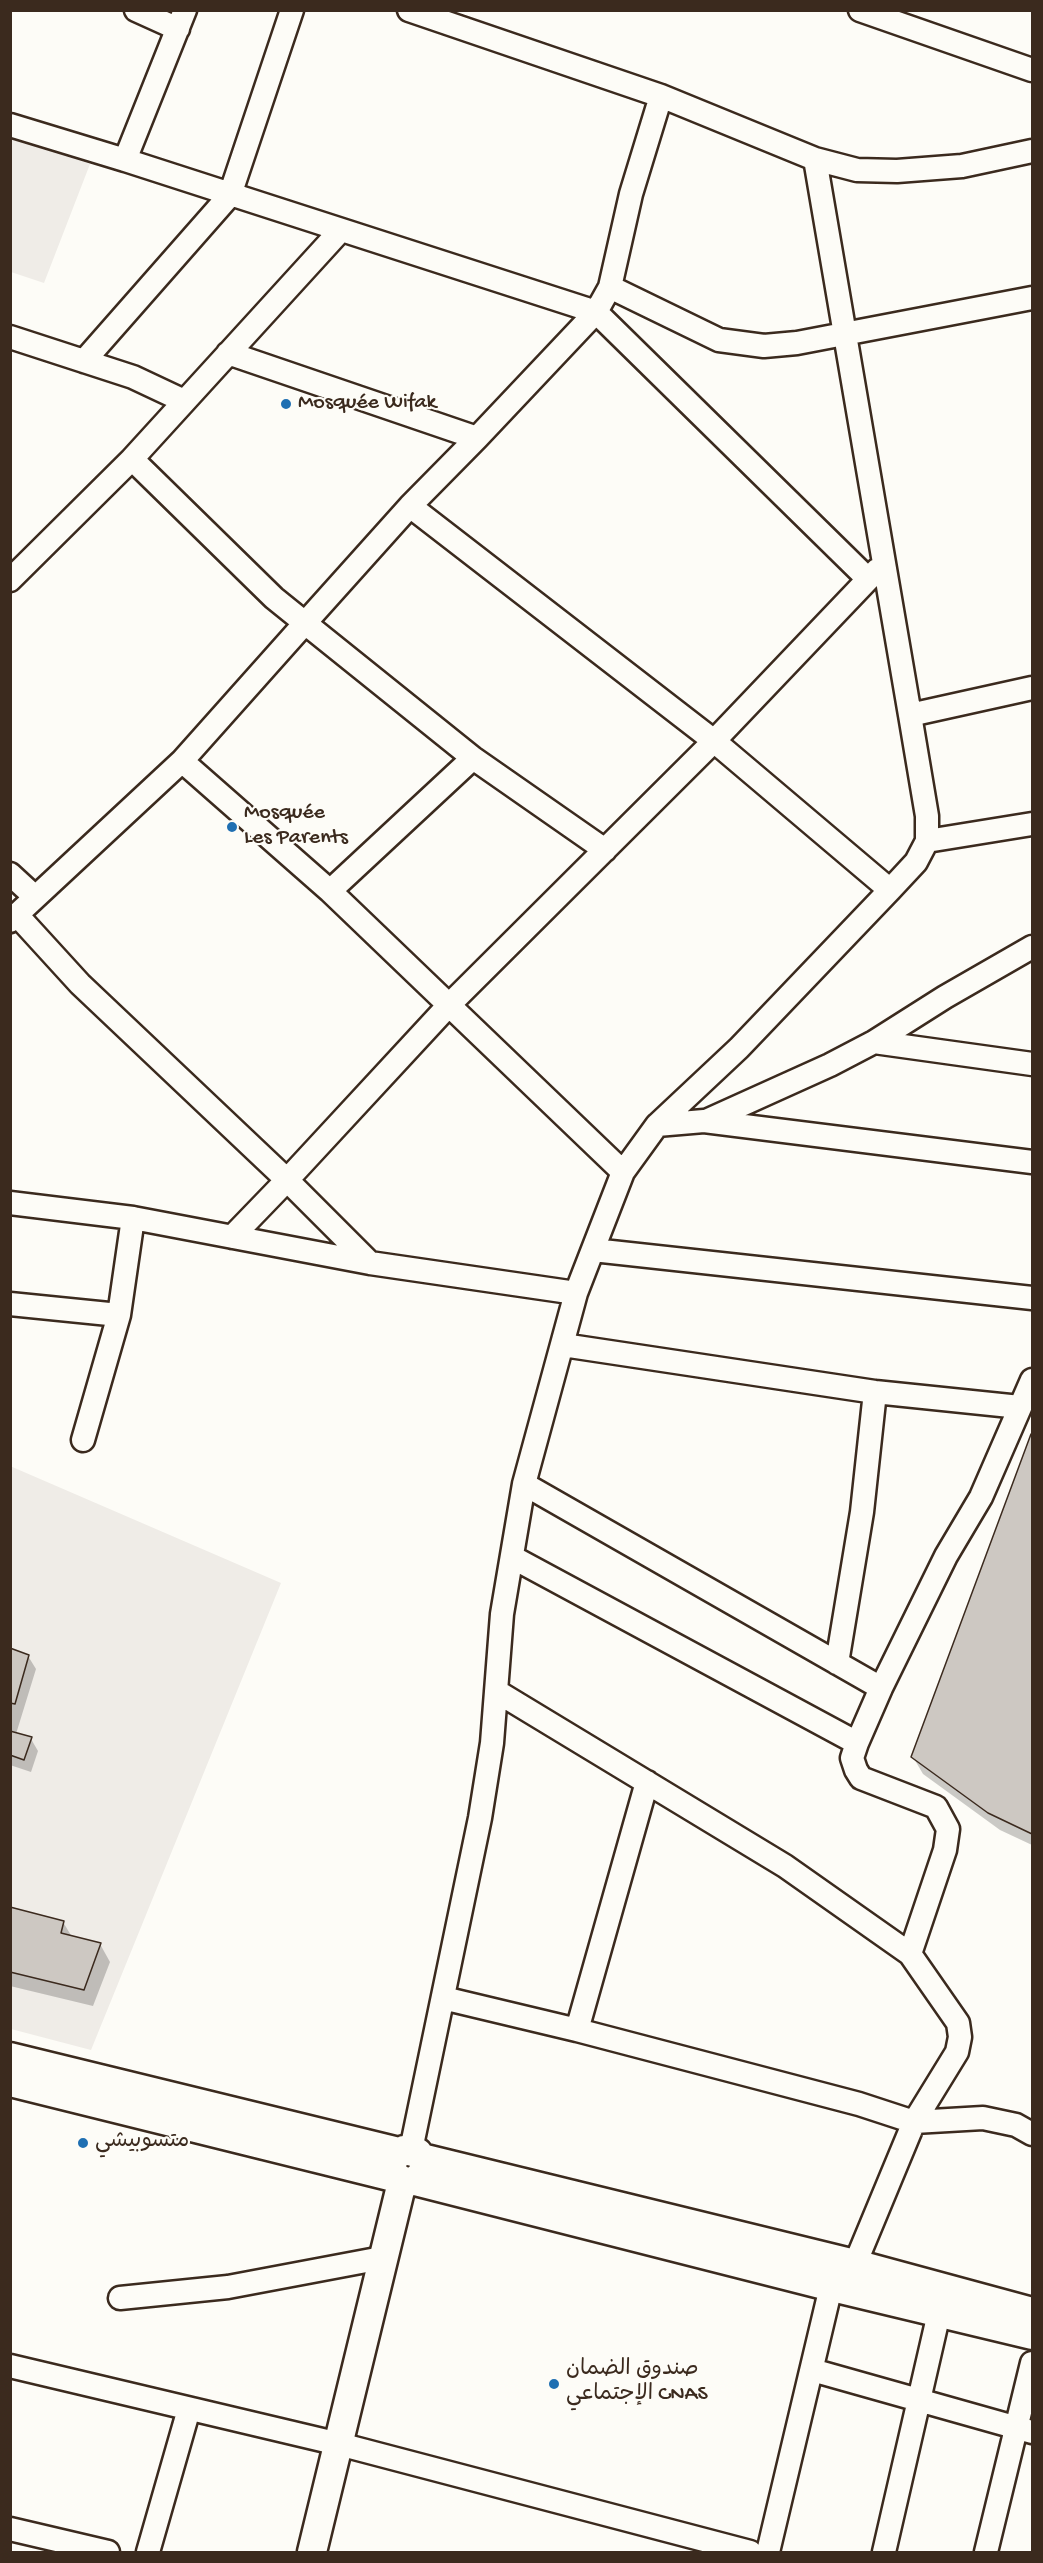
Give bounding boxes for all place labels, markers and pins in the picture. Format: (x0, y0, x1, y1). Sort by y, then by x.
place label: Mosquée Wifak (298, 391, 436, 417)
marker: Mosquée Wifak (279, 397, 293, 411)
place label: Mosquée Les Parents (244, 801, 348, 852)
marker: Mosquée Les Parents (225, 820, 239, 834)
place label: متسوبيشي (95, 2130, 189, 2156)
marker: متسوبيشي (76, 2136, 90, 2150)
place label: صندوق الضمان الإجتماعي CNAS (566, 2358, 708, 2410)
marker: صندوق الضمان الإجتماعي CNAS (547, 2377, 561, 2391)

